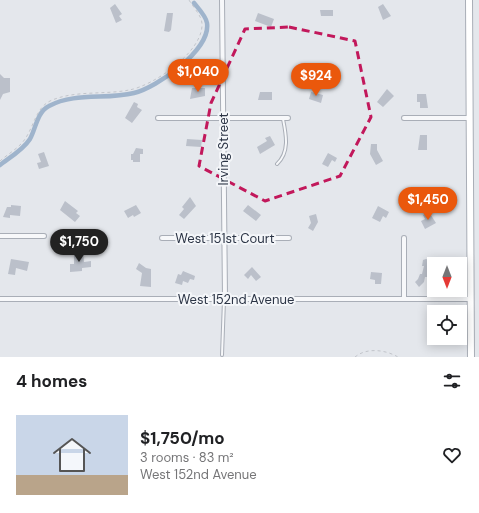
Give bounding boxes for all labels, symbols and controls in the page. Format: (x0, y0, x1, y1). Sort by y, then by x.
pin: $1,040 (165, 59, 231, 93)
text: $1,040 (177, 63, 219, 80)
pin: $924 (292, 63, 340, 97)
text: $924 (300, 67, 332, 84)
street label: Irving Street (215, 113, 232, 185)
pin: $1,450 (395, 187, 461, 221)
text: $1,450 (407, 191, 449, 208)
pin: $1,750 (46, 229, 112, 263)
street label: West 151st Court (175, 230, 275, 247)
text: $1,750 (59, 233, 99, 250)
north arrow (427, 257, 467, 297)
map controls (427, 257, 467, 345)
street label: West 152nd Avenue (178, 291, 294, 308)
button: locate (427, 305, 467, 345)
text: 4 homes (16, 370, 87, 392)
icon: filters (441, 370, 463, 392)
text: $1,750/mo (140, 427, 225, 449)
icon: home (48, 431, 96, 479)
icon: heart (441, 444, 463, 466)
text: 3 rooms · 83 m² (140, 449, 234, 466)
text: West 152nd Avenue (140, 466, 257, 483)

